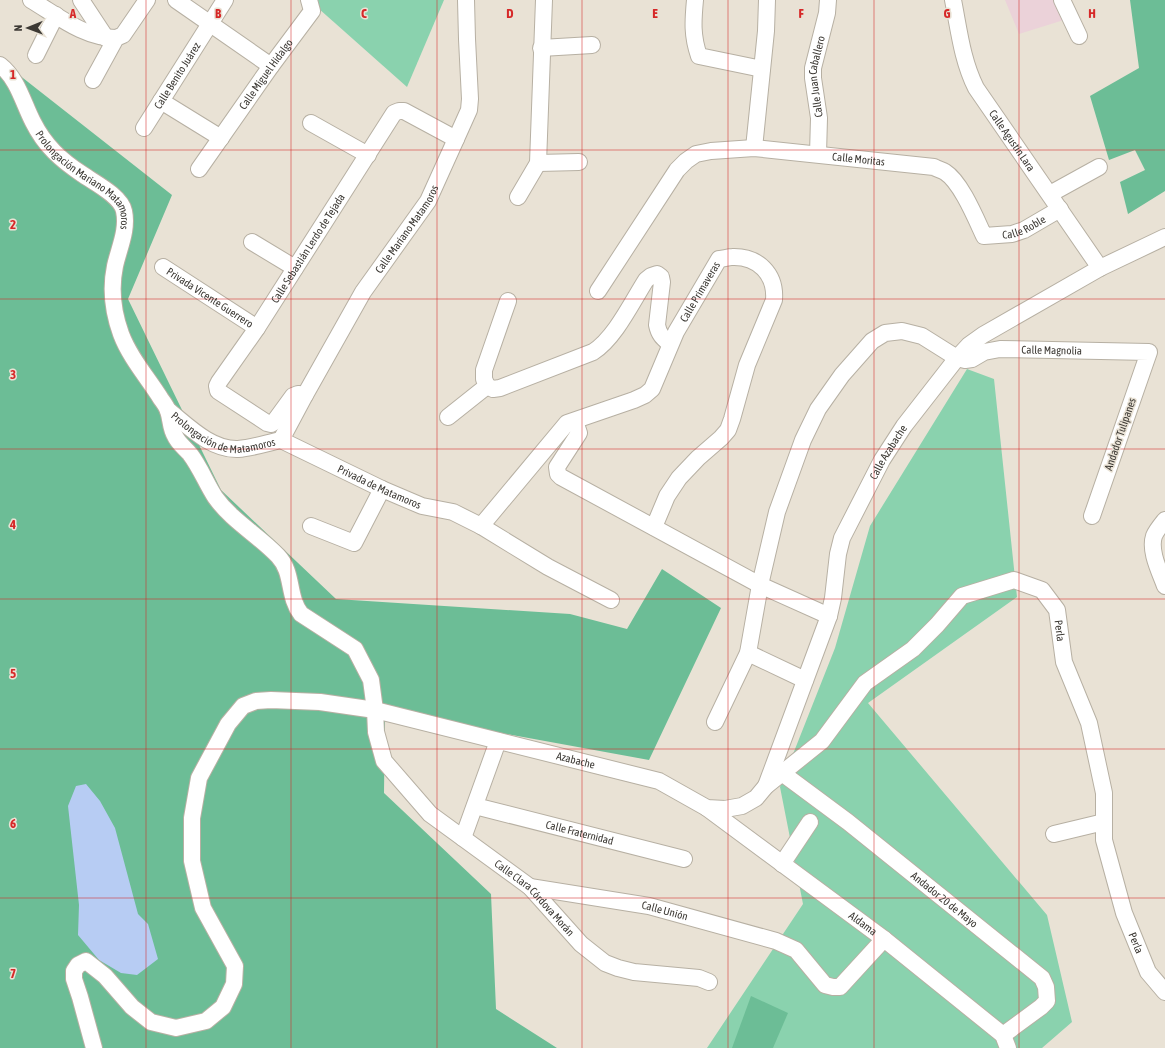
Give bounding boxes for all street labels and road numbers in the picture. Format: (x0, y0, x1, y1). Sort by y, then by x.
street label: Calle Juan Caballero (807, 35, 827, 118)
street label: Calle Miguel Hidalgo (237, 37, 295, 112)
street label: Calle Benito Juárez (152, 40, 203, 111)
street label: Calle Agustín Lara (987, 108, 1037, 173)
street label: Prolongación Mariano Matamoros (33, 128, 131, 230)
street label: Calle Moritas (832, 150, 886, 168)
street label: Calle Mariano Matamoros (373, 183, 440, 275)
street label: Calle Sebastián Lerdo de Tejada (269, 191, 347, 305)
street label: Calle Roble (1002, 213, 1047, 241)
street label: Calle Primaveras (677, 259, 722, 324)
street label: Privada Vicente Guerrero (165, 265, 255, 330)
street label: Calle Magnolia (1021, 343, 1082, 357)
street label: Andador Tulipanes (1102, 396, 1138, 472)
street label: Prolongación de Matamoros (169, 409, 277, 455)
street label: Calle Azabache (867, 423, 909, 481)
street label: Privada de Matamoros (336, 462, 423, 511)
street label: Perla (1052, 619, 1067, 642)
street label: Azabache (555, 750, 596, 771)
street label: Calle Fraternidad (545, 818, 615, 847)
street label: Calle Clara Córdova Morán (492, 857, 577, 938)
street label: Andador 20 de Mayo (909, 869, 980, 930)
street label: Calle Unión (641, 899, 689, 922)
street label: Aldama (847, 909, 879, 938)
street label: Perla (1127, 931, 1146, 955)

